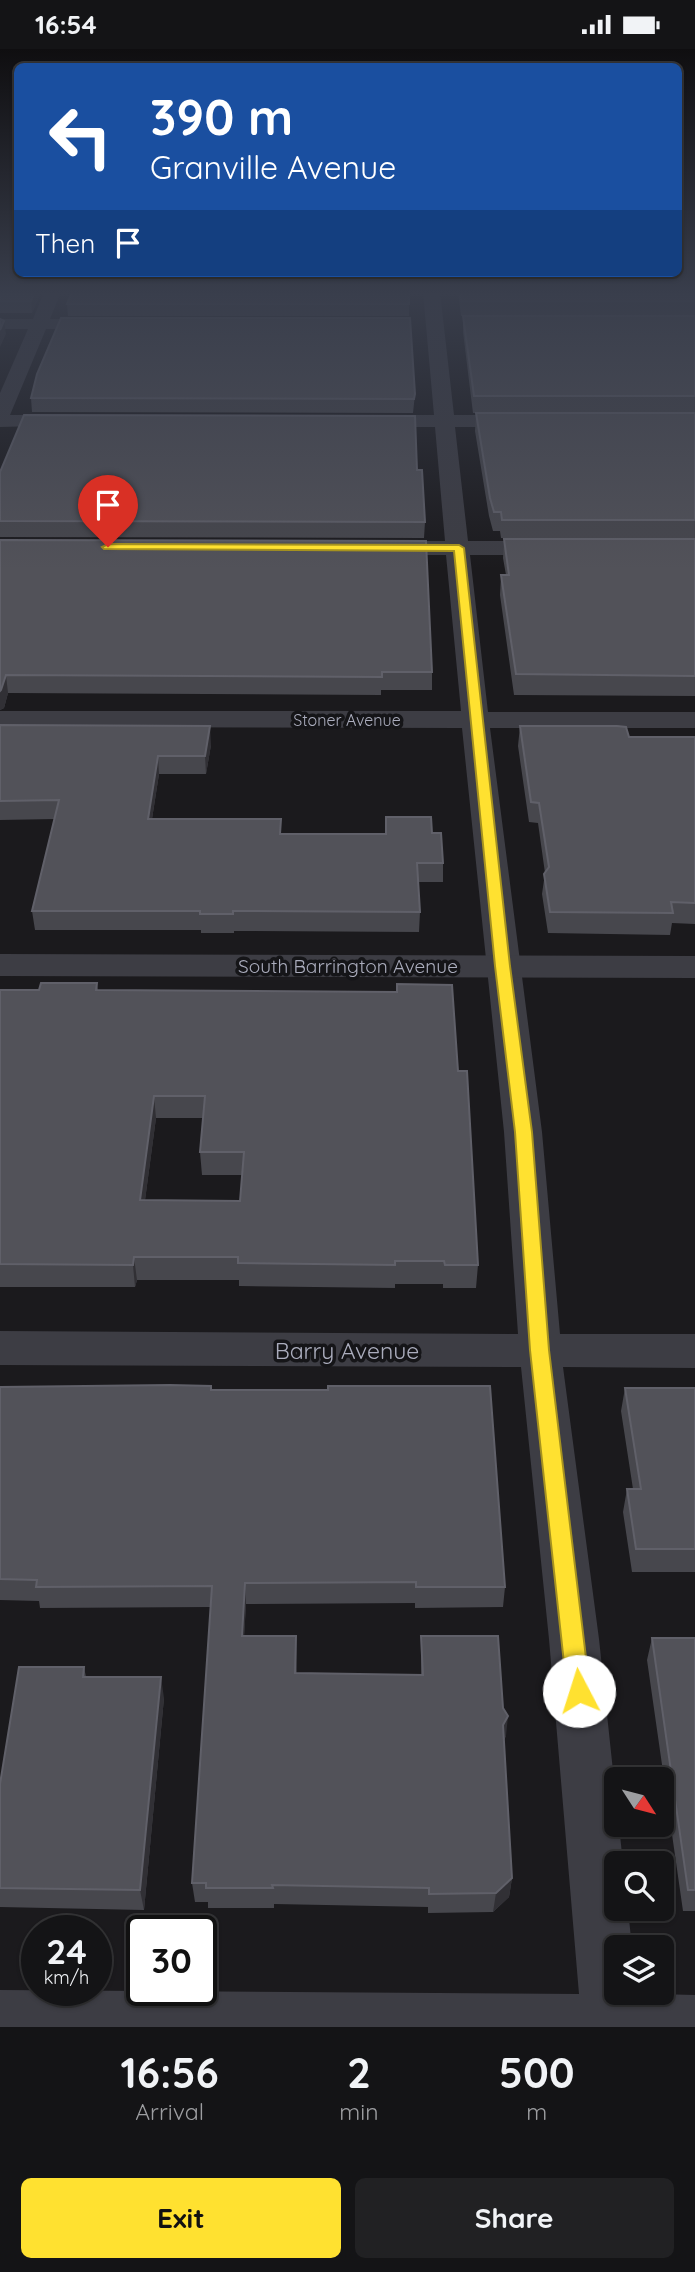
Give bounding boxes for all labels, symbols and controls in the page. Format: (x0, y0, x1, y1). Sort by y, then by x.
text: 16:54 (35, 8, 97, 41)
text: 390 m (150, 86, 293, 147)
icon: left (35, 91, 126, 182)
text: Granville Avenue (150, 147, 396, 187)
icon: arrive (109, 224, 147, 262)
text: Then (35, 227, 95, 260)
pin (78, 475, 138, 547)
icon: arrive (89, 486, 127, 524)
street label: Stoner Avenue (293, 710, 401, 730)
street label: South Barrington Avenue (238, 954, 458, 978)
street label: Barry Avenue (275, 1336, 419, 1365)
position arrow (542, 1654, 616, 1728)
north arrow (604, 1767, 674, 1837)
map controls (604, 1767, 674, 2005)
button: search (604, 1851, 674, 1921)
speed limit sign: 30 (126, 1915, 217, 2006)
text: 24 (46, 1929, 87, 1973)
button: layers (604, 1935, 674, 2005)
text: km/h (44, 1966, 89, 1989)
text: 16:56 (120, 2046, 219, 2099)
text: 2 (347, 2046, 371, 2099)
text: 500 (499, 2046, 575, 2099)
text: Arrival (135, 2097, 204, 2126)
text: min (339, 2097, 378, 2126)
text: m (526, 2097, 547, 2126)
button: Exit (21, 2178, 341, 2258)
button: Share (355, 2178, 674, 2258)

